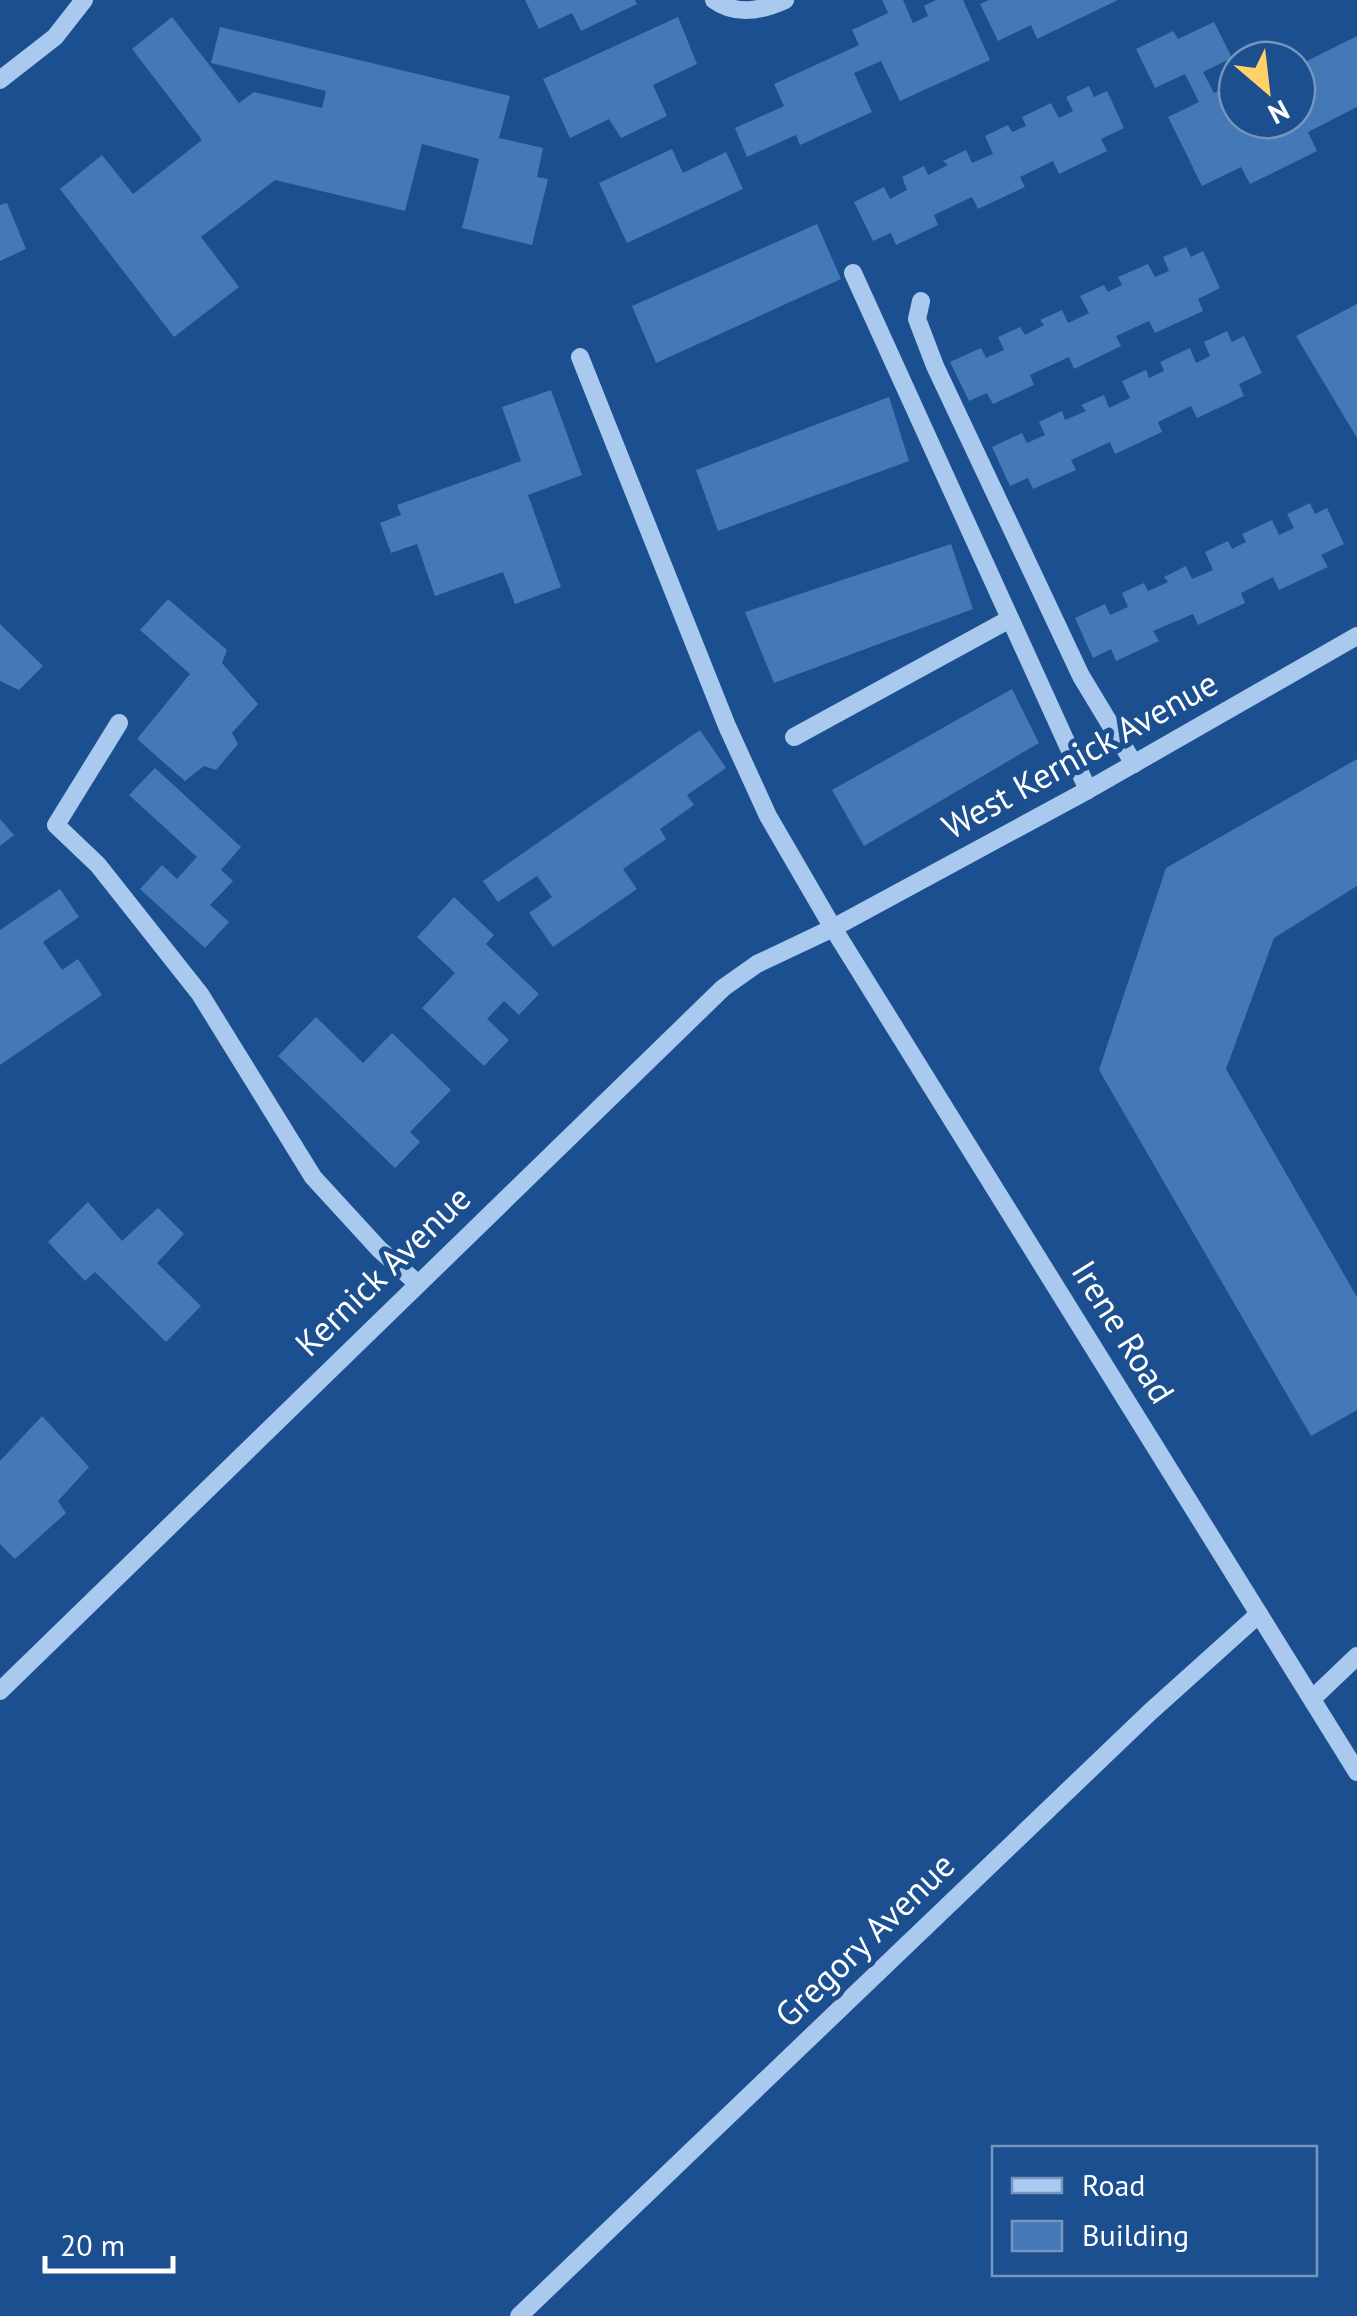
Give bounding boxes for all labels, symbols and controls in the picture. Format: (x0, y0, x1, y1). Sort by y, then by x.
north arrow (1217, 40, 1317, 140)
text: N (1262, 92, 1296, 133)
street label: West Kernick Avenue (934, 659, 1225, 849)
street label: Kernick Avenue (285, 1175, 480, 1366)
street label: Irene Road (1062, 1251, 1186, 1412)
street label: Gregory Avenue (765, 1842, 964, 2037)
legend (992, 2146, 1317, 2276)
text: Road (1082, 2165, 1146, 2204)
scale bar (45, 2211, 172, 2273)
text: Building (1082, 2215, 1189, 2254)
text: 20 m (60, 2225, 125, 2264)

